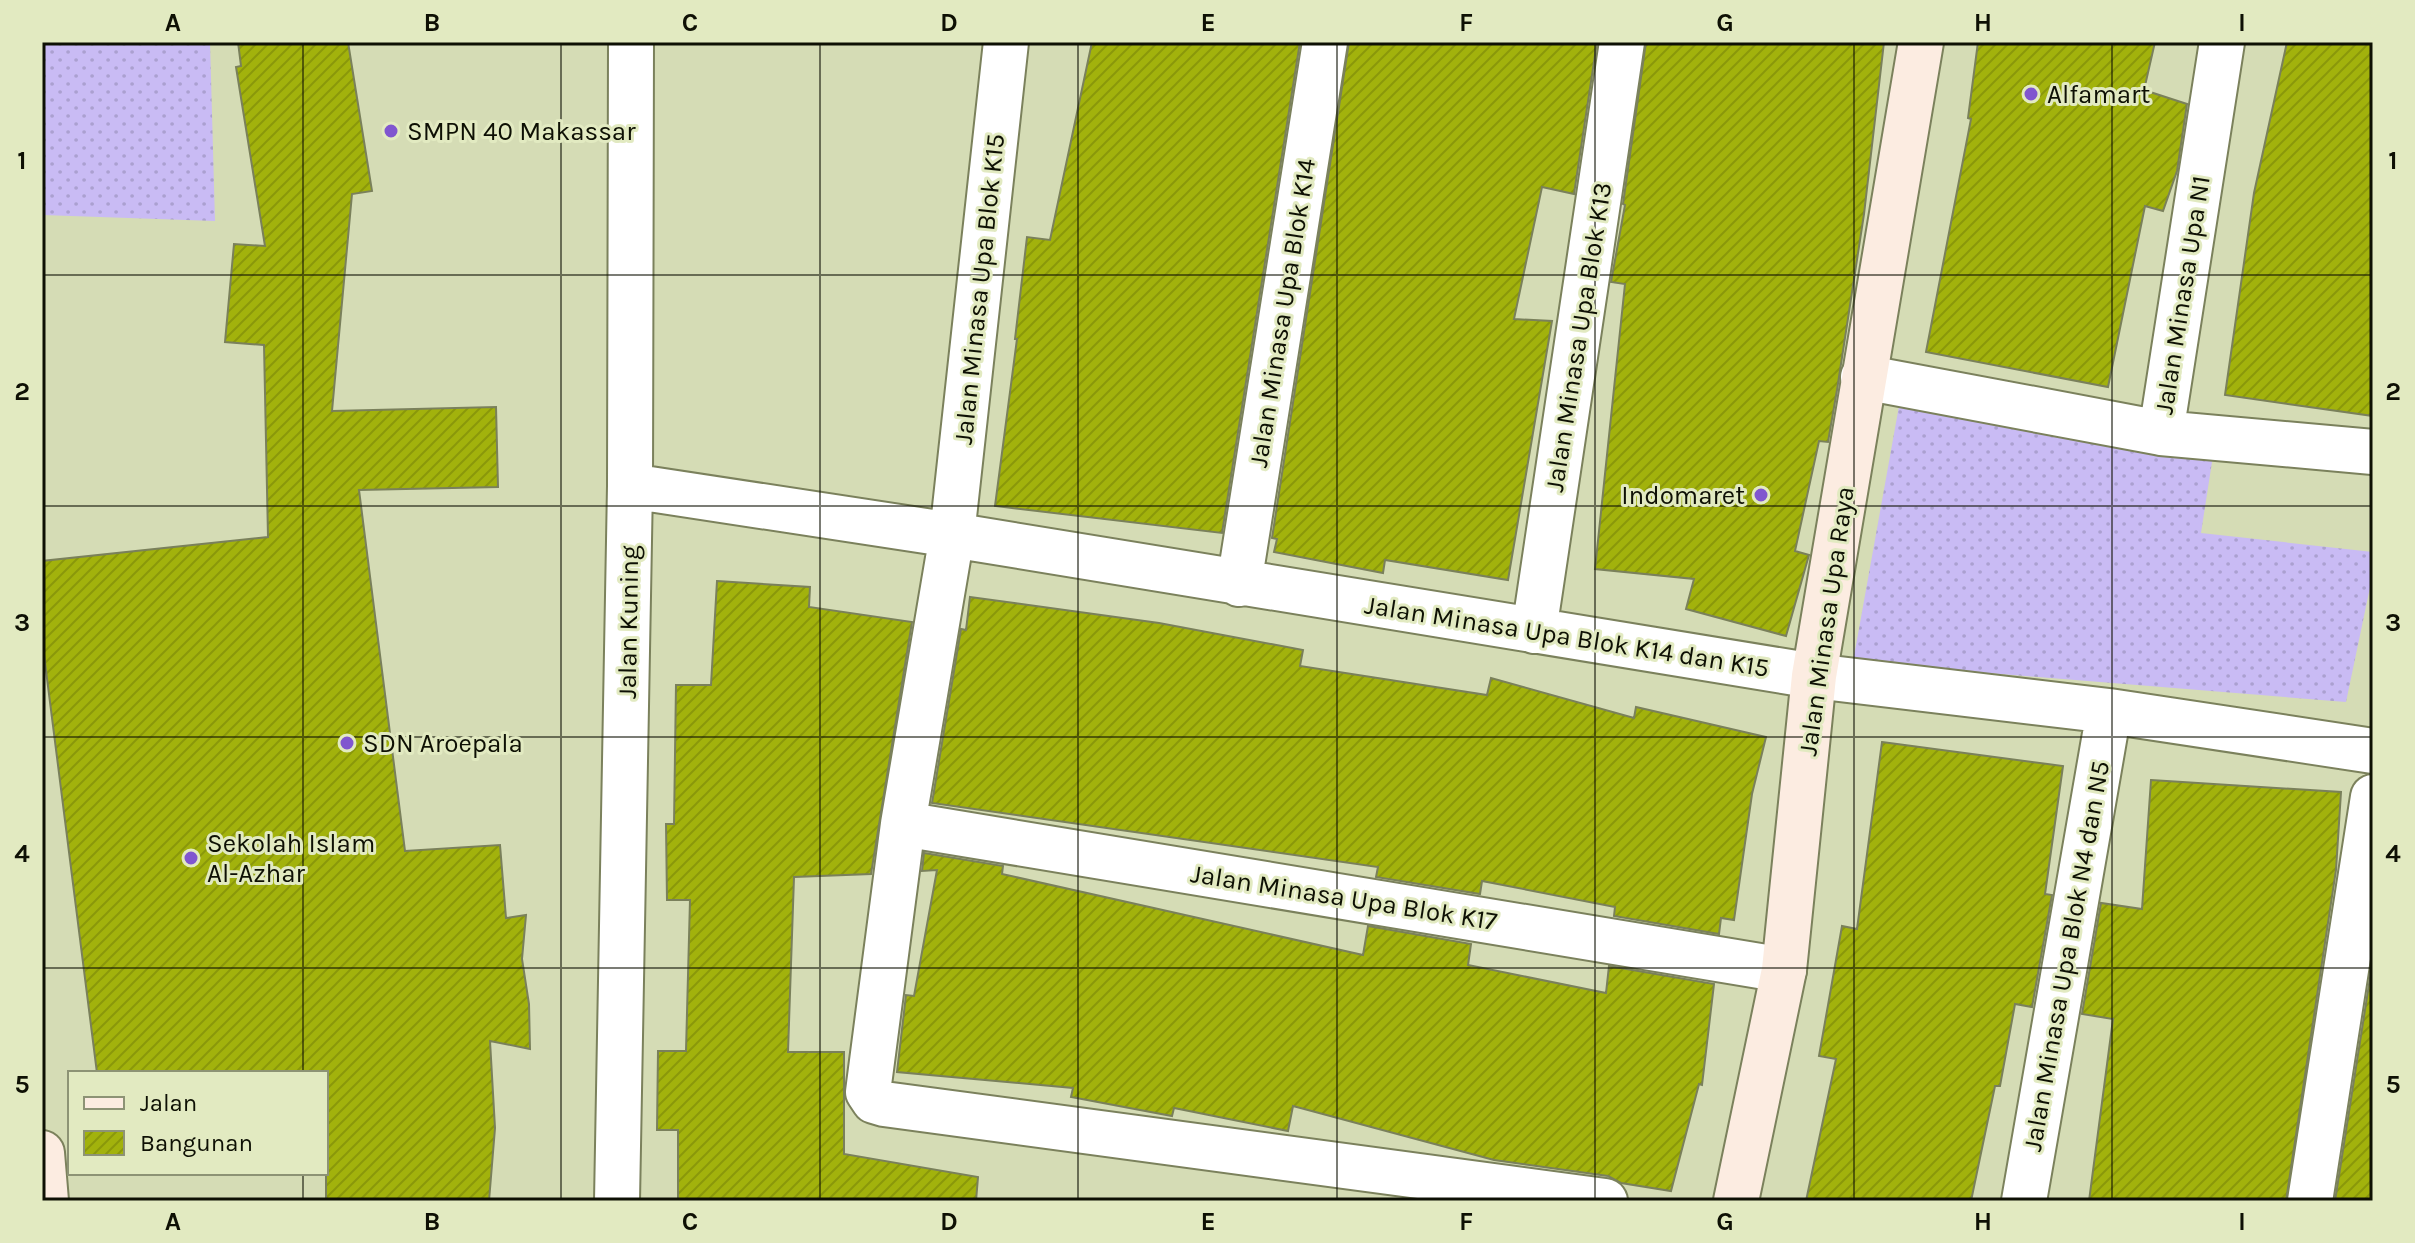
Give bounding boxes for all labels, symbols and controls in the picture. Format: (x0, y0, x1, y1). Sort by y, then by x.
text: A (165, 7, 181, 38)
text: B (424, 7, 440, 38)
text: C (682, 7, 698, 38)
text: D (940, 7, 958, 38)
text: E (1200, 7, 1216, 38)
text: F (1459, 7, 1473, 38)
text: G (1716, 7, 1734, 38)
text: H (1974, 7, 1992, 38)
text: I (2238, 7, 2246, 38)
place label: Alfamart (2047, 79, 2150, 110)
marker: Alfamart (2022, 85, 2040, 103)
place label: SMPN 40 Makassar (407, 116, 636, 147)
marker: SMPN 40 Makassar (382, 122, 400, 140)
street label: Jalan Minasa Upa Blok K15 (948, 132, 1011, 446)
text: 1 (17, 145, 27, 176)
text: 1 (2388, 145, 2398, 176)
street label: Jalan Minasa Upa Blok K14 (1243, 156, 1322, 470)
street label: Jalan Minasa Upa N1 (2148, 174, 2217, 417)
street label: Jalan Minasa Upa Blok K13 (1539, 180, 1618, 494)
text: 2 (14, 376, 30, 407)
text: 2 (2385, 376, 2401, 407)
place label: Indomaret (1621, 480, 1745, 511)
street label: Jalan Minasa Upa Raya (1792, 484, 1861, 758)
marker: Indomaret (1752, 486, 1770, 504)
street label: Jalan Kuning (612, 545, 645, 699)
street label: Jalan Minasa Upa Blok K14 dan K15 (1362, 589, 1771, 684)
text: 3 (14, 607, 30, 638)
text: 3 (2385, 607, 2401, 638)
place label: SDN Aroepala (363, 728, 523, 759)
marker: SDN Aroepala (338, 734, 356, 752)
street label: Jalan Minasa Upa Blok N4 dan N5 (2017, 758, 2116, 1154)
place label: Sekolah Islam Al-Azhar (207, 828, 375, 889)
text: 4 (14, 838, 30, 869)
text: 4 (2385, 838, 2401, 869)
marker: Sekolah Islam Al-Azhar (182, 849, 200, 867)
street label: Jalan Minasa Upa Blok K17 (1188, 858, 1499, 937)
text: 5 (14, 1069, 30, 1100)
text: 5 (2385, 1069, 2401, 1100)
legend (68, 1071, 328, 1175)
text: Jalan (140, 1089, 197, 1117)
text: Bangunan (140, 1129, 253, 1157)
text: A (165, 1206, 181, 1237)
text: B (424, 1206, 440, 1237)
text: C (682, 1206, 698, 1237)
text: D (940, 1206, 958, 1237)
text: E (1200, 1206, 1216, 1237)
text: F (1459, 1206, 1473, 1237)
text: G (1716, 1206, 1734, 1237)
text: H (1974, 1206, 1992, 1237)
text: I (2238, 1206, 2246, 1237)

